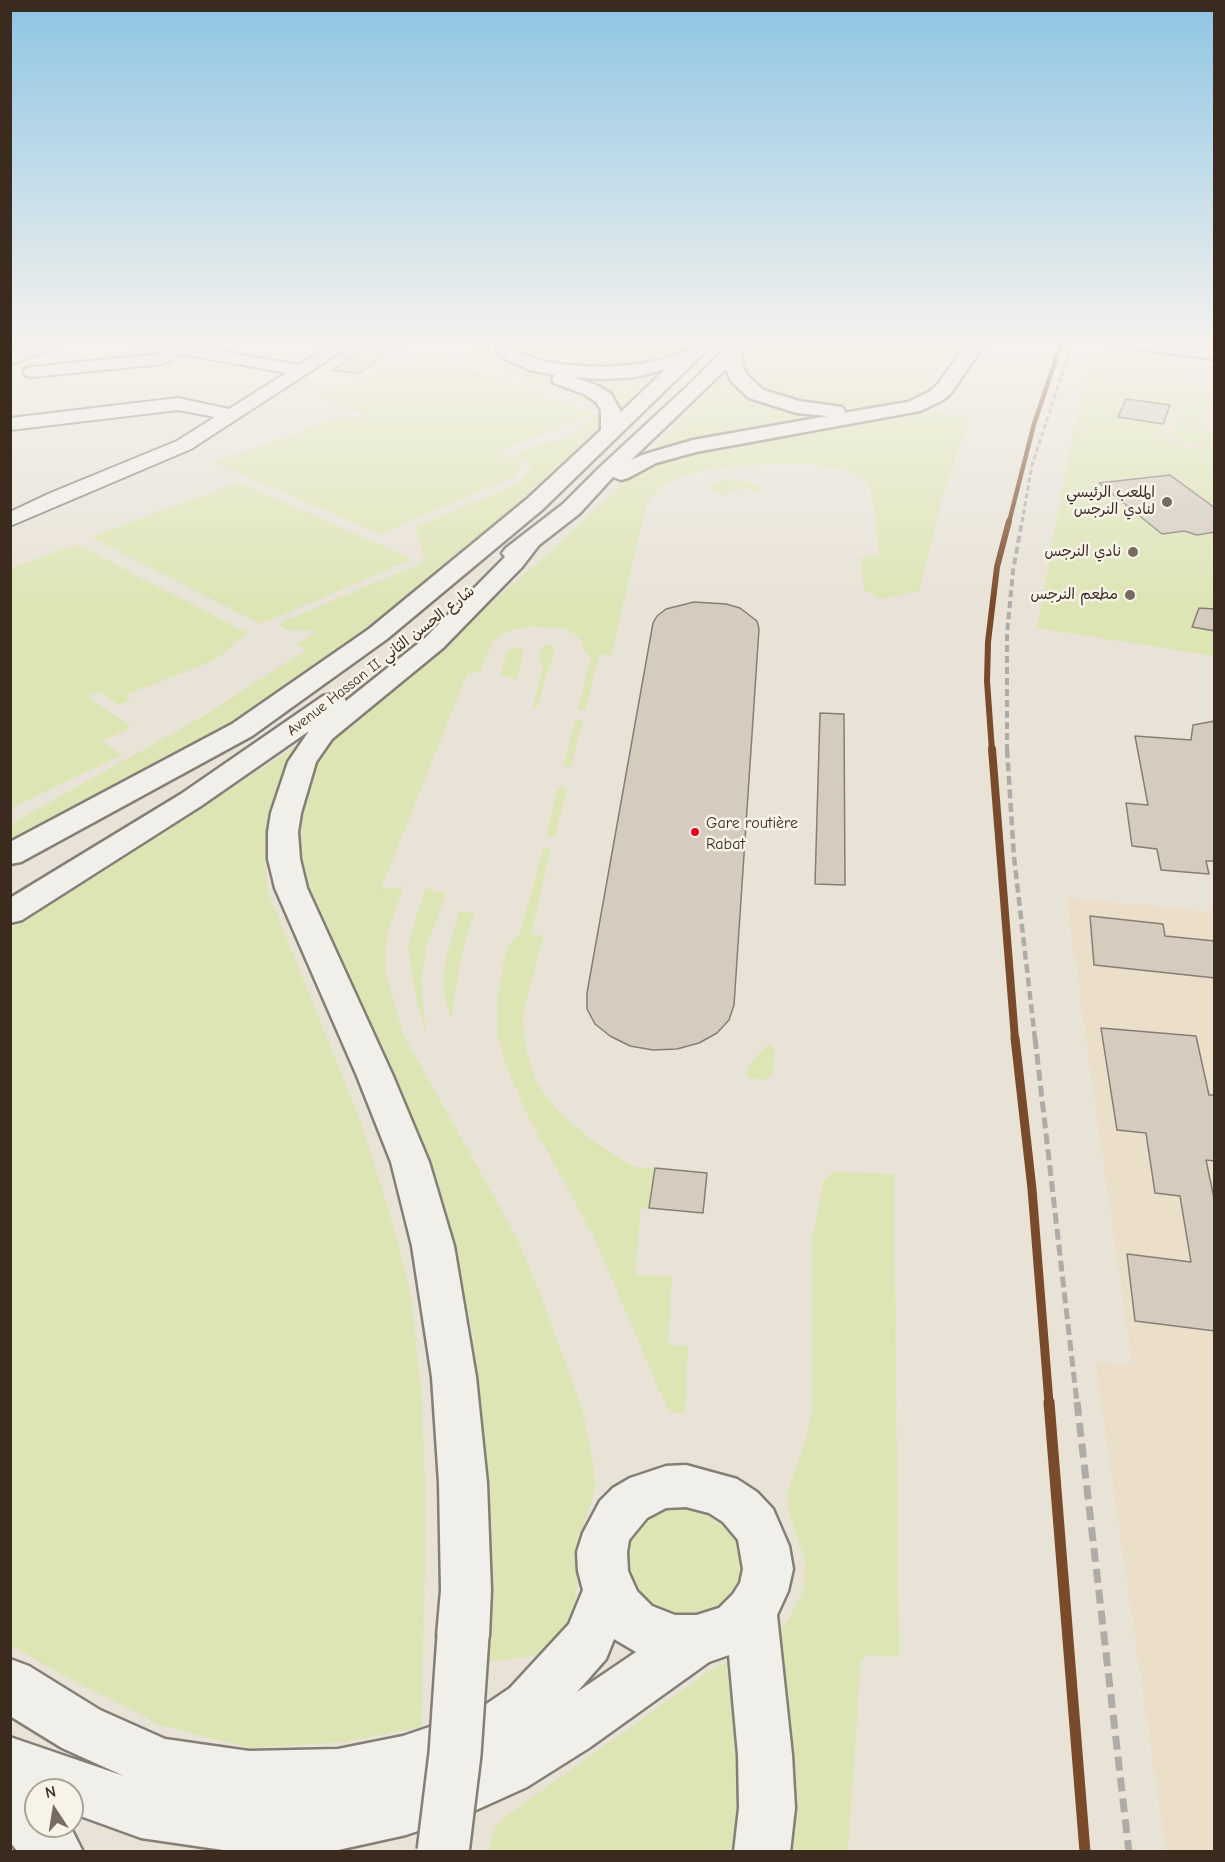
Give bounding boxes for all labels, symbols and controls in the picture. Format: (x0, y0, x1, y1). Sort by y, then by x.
place label: الملعب الرئيسي لنادي النرجس (1066, 484, 1155, 519)
marker: الملعب الرئيسي لنادي النرجس (1160, 495, 1174, 509)
place label: نادي النرجس (1044, 543, 1121, 561)
marker: نادي النرجس (1126, 545, 1140, 559)
street label: Avenue Hassan II شارع الحسن الثاني (284, 582, 478, 740)
place label: مطعم النرجس (1031, 586, 1118, 604)
marker: مطعم النرجس (1123, 588, 1137, 602)
place label: Gare routière Rabat (706, 813, 798, 851)
marker: Gare routière Rabat (689, 826, 701, 838)
north arrow (24, 1778, 84, 1838)
text: N (44, 1782, 58, 1802)

